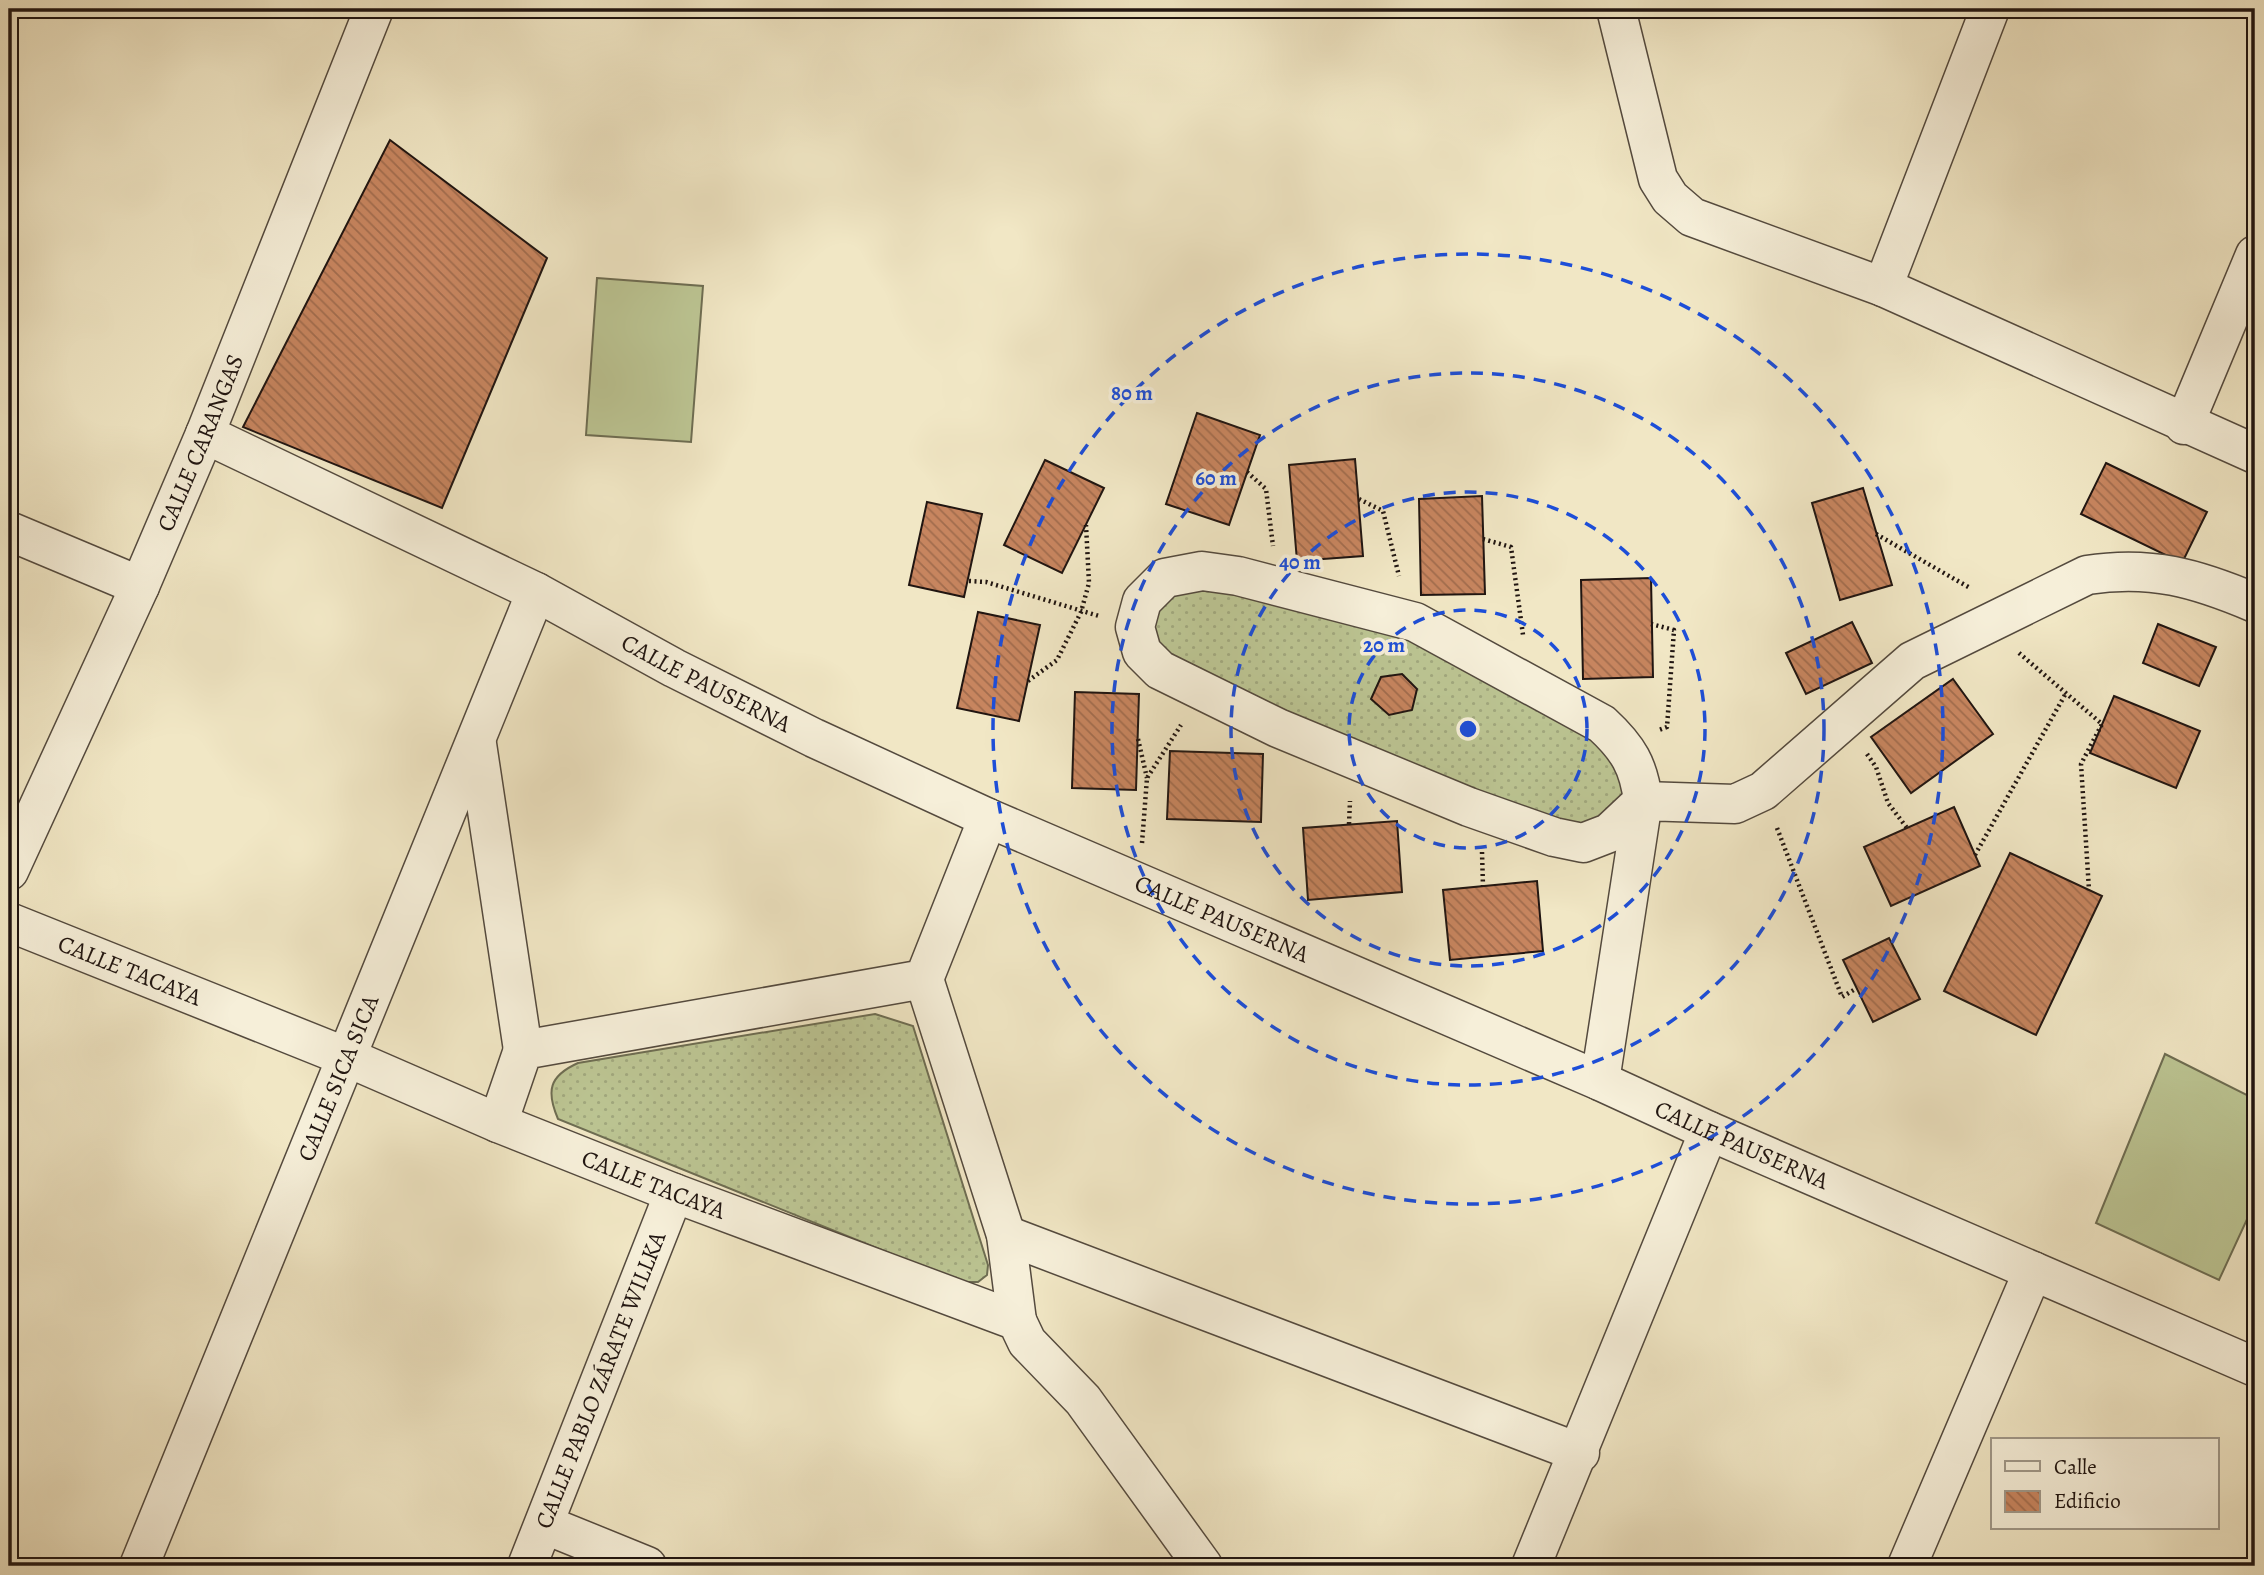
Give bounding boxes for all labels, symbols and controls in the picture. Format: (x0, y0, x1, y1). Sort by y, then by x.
street label: CALLE CARANGAS (149, 349, 251, 536)
text: 80 m (1111, 379, 1153, 407)
text: 60 m (1195, 464, 1237, 492)
text: 40 m (1279, 548, 1321, 576)
street label: CALLE PAUSERNA (616, 626, 797, 740)
text: 20 m (1363, 631, 1405, 659)
centre of rings (1456, 717, 1480, 741)
street label: CALLE PAUSERNA (1130, 867, 1315, 971)
street label: CALLE TACAYA (53, 927, 207, 1014)
street label: CALLE SICA SICA (290, 989, 387, 1166)
street label: CALLE PAUSERNA (1650, 1092, 1835, 1197)
street label: CALLE TACAYA (577, 1142, 731, 1227)
street label: CALLE PABLO ZÁRATE WILLKA (527, 1226, 674, 1533)
legend (1991, 1438, 2218, 1530)
text: Calle (2054, 1453, 2097, 1481)
text: Edificio (2054, 1487, 2121, 1515)

